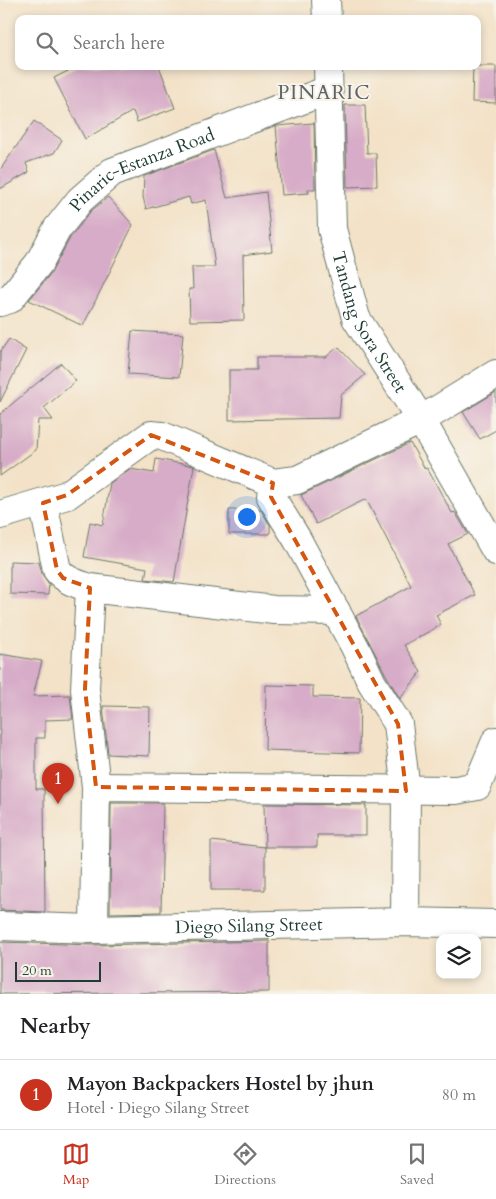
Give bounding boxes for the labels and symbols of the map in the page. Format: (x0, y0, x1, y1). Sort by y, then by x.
district label: PINARIC (278, 79, 370, 106)
street label: Pinaric-Estanza Road (63, 122, 218, 217)
street label: Tandang Sora Street (326, 248, 413, 398)
your location (234, 504, 260, 530)
pin: 1 (42, 763, 74, 804)
street label: Diego Silang Street (175, 911, 323, 940)
scale bar (15, 959, 101, 982)

